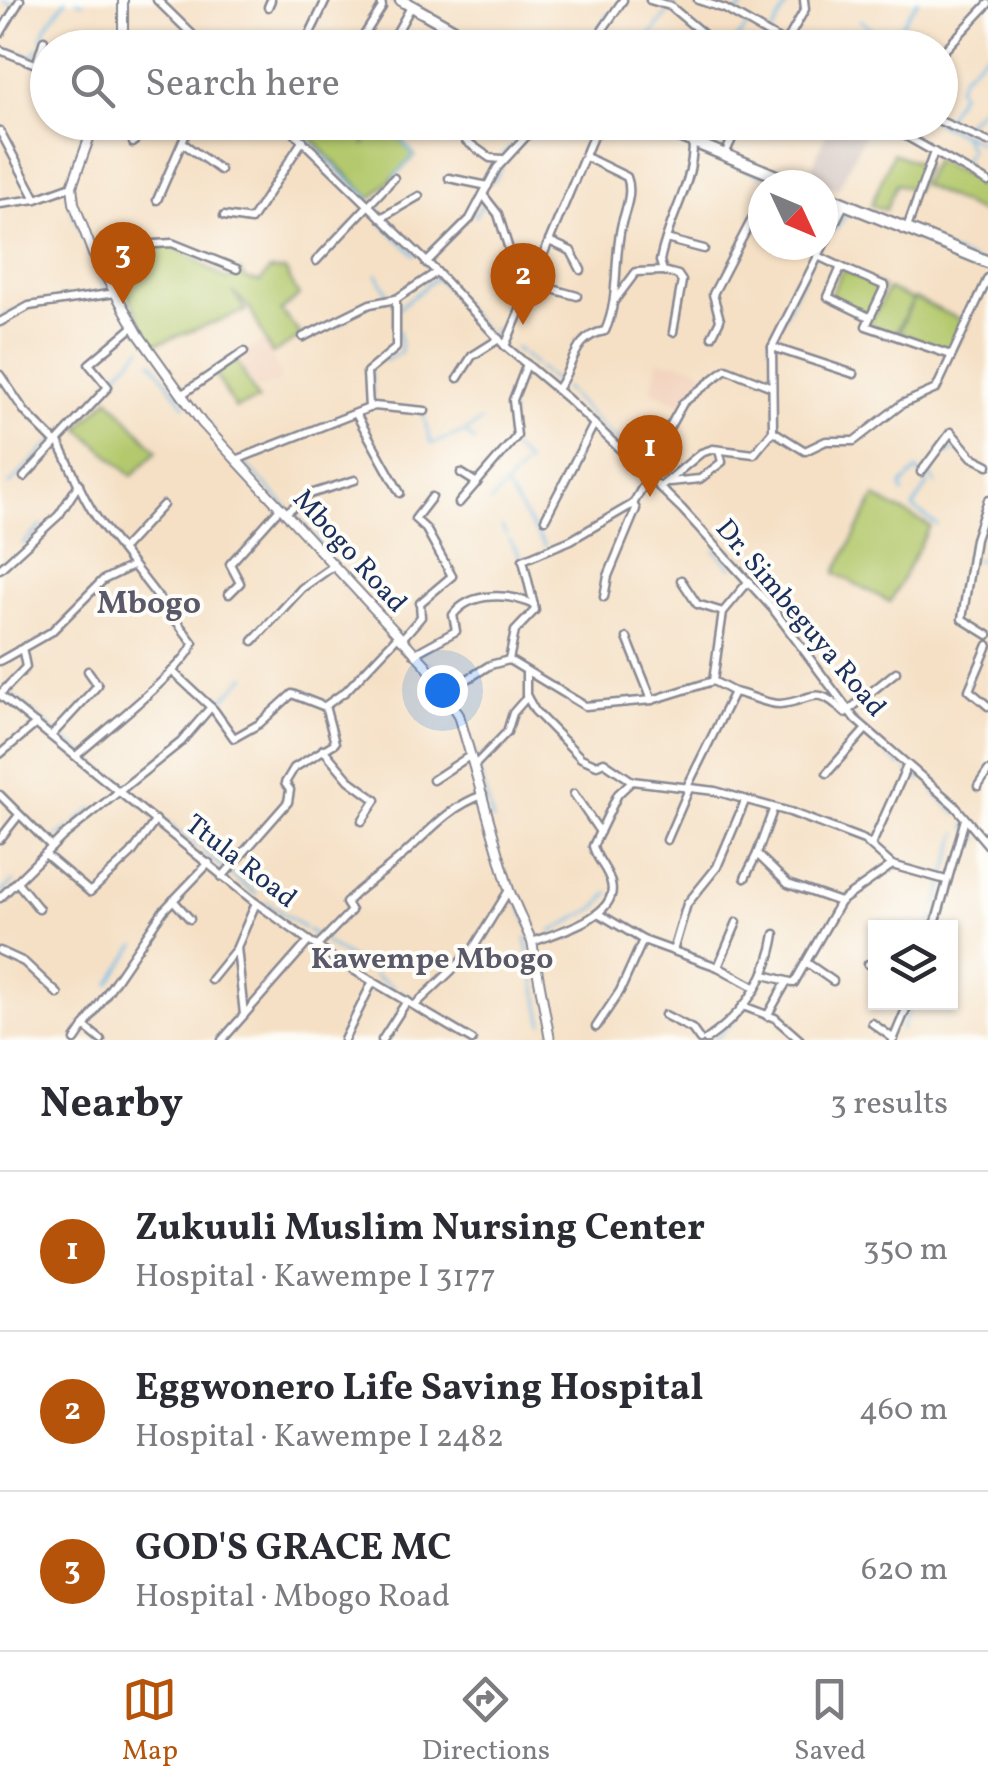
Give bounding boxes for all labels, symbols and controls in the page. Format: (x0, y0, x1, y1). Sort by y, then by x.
search box (30, 30, 958, 140)
icon: search (65, 58, 120, 113)
text: Search here (145, 59, 340, 112)
north arrow (748, 170, 838, 260)
pin: 3 (90, 222, 156, 304)
pin: 2 (490, 242, 556, 325)
pin: 1 (618, 414, 682, 497)
street label: Mbogo Road (283, 481, 415, 622)
street label: Dr. Simbeguya Road (706, 511, 895, 726)
district label: Mbogo (97, 583, 201, 627)
your location (417, 665, 468, 716)
street label: Ttula Road (176, 806, 305, 918)
map controls (868, 920, 958, 1010)
button: layers (868, 920, 958, 1010)
district label: Kawempe Mbogo (311, 939, 553, 981)
text: Nearby (40, 1076, 183, 1135)
text: 3 results (830, 1083, 948, 1127)
text: Zukuuli Muslim Nursing Center (135, 1203, 705, 1256)
text: 1 (66, 1229, 79, 1273)
text: 350 m (863, 1229, 948, 1273)
text: Hospital · Kawempe I 3177 (135, 1256, 496, 1300)
text: Eggwonero Life Saving Hospital (135, 1363, 703, 1416)
text: 2 (64, 1389, 81, 1433)
text: 460 m (859, 1389, 948, 1433)
text: Hospital · Kawempe I 2482 (135, 1416, 504, 1460)
text: GOD'S GRACE MC (135, 1523, 452, 1576)
text: 3 (64, 1549, 81, 1593)
text: 620 m (861, 1549, 948, 1593)
text: Hospital · Mbogo Road (135, 1576, 450, 1620)
tab: Map (122, 1672, 178, 1771)
tab: Directions (422, 1672, 550, 1771)
tab: Saved (794, 1672, 866, 1771)

